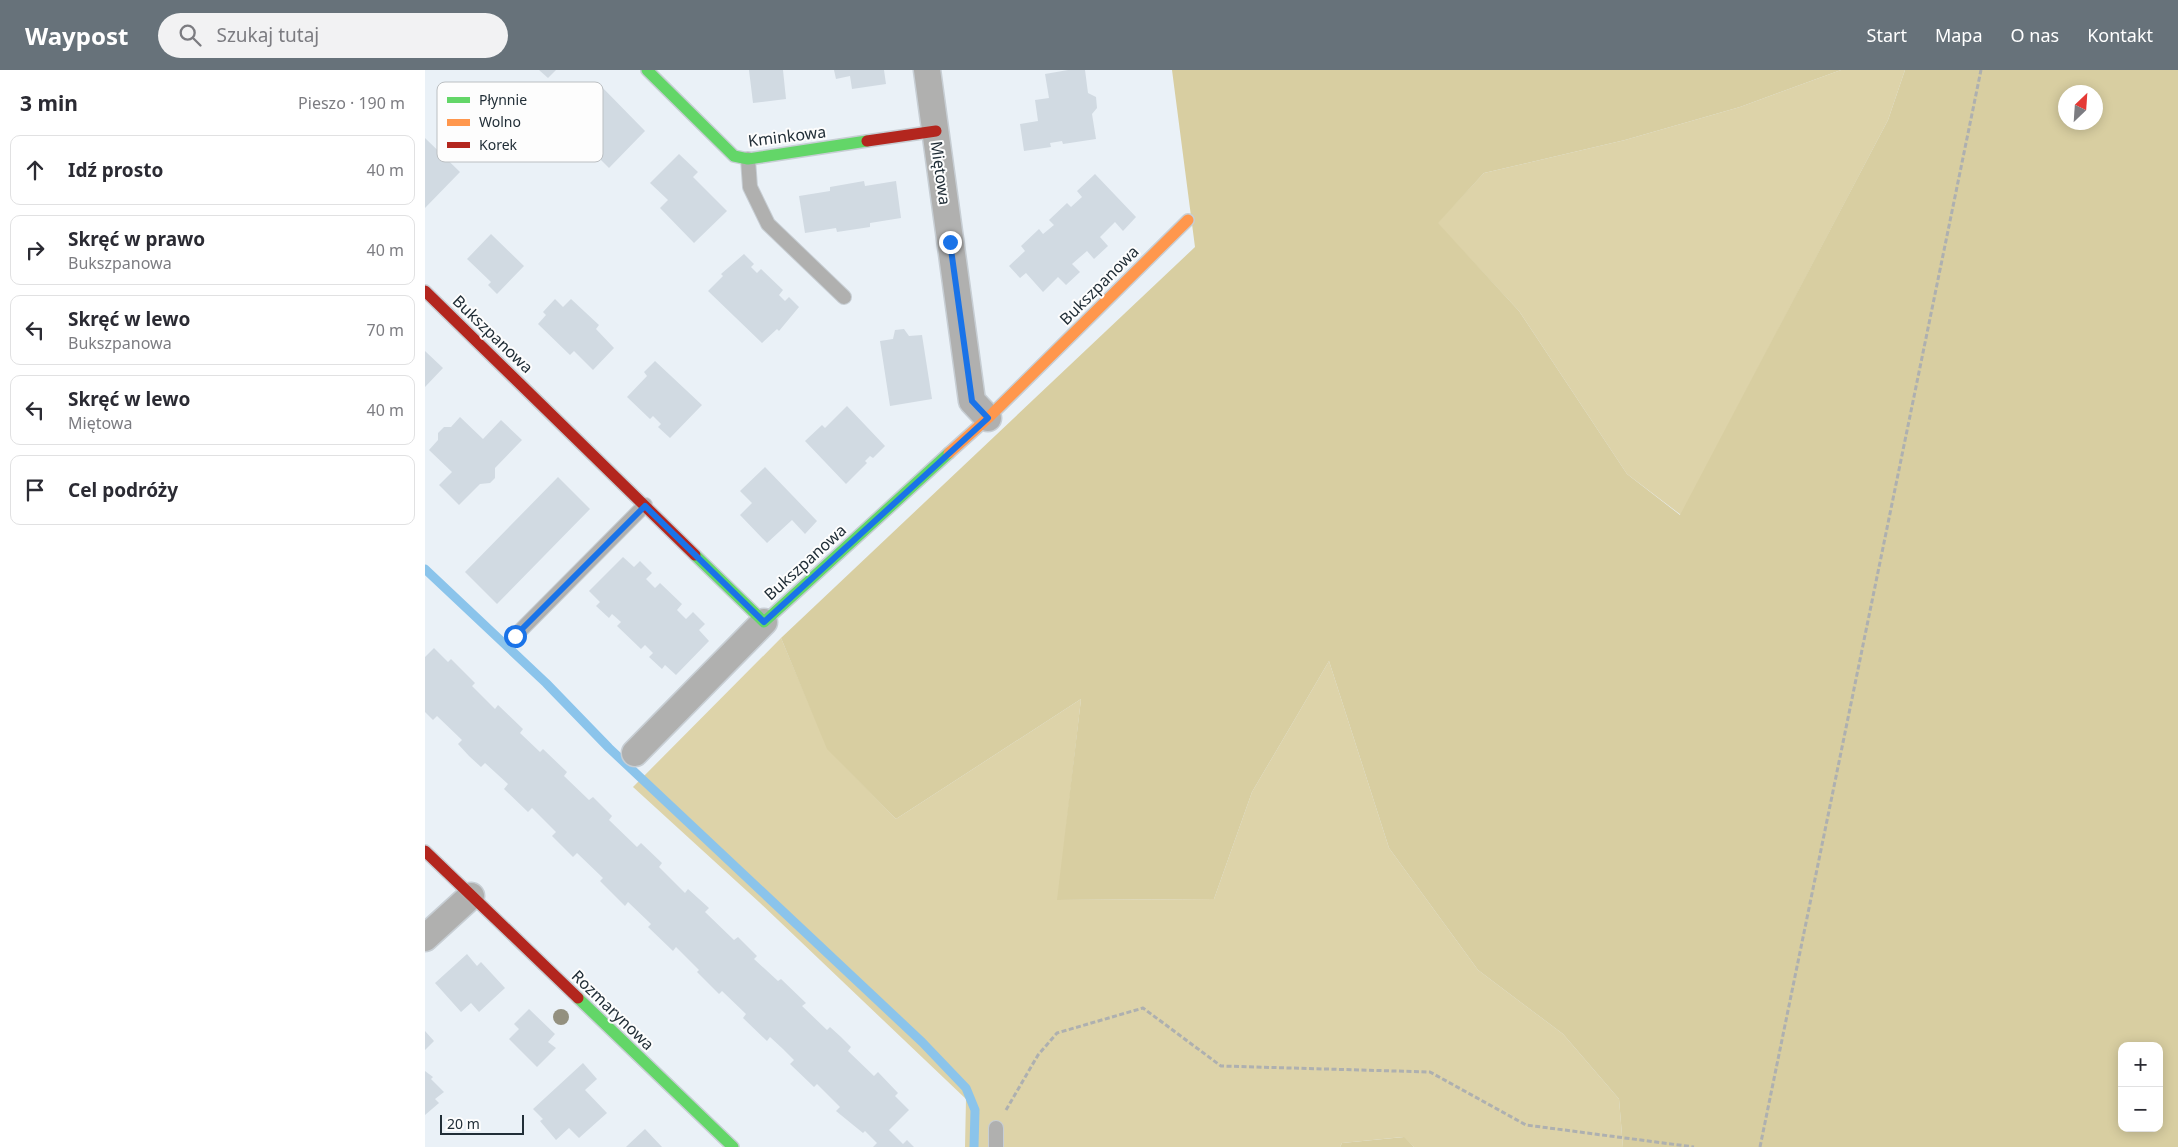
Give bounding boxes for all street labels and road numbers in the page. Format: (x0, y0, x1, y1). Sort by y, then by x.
street label: Kminkowa (747, 120, 827, 152)
street label: Miętowa (926, 140, 956, 206)
street label: Bukszpanowa (1055, 241, 1143, 329)
street label: Bukszpanowa (448, 290, 538, 378)
street label: Bukszpanowa (759, 519, 851, 605)
street label: Rozmarynowa (567, 965, 659, 1055)

